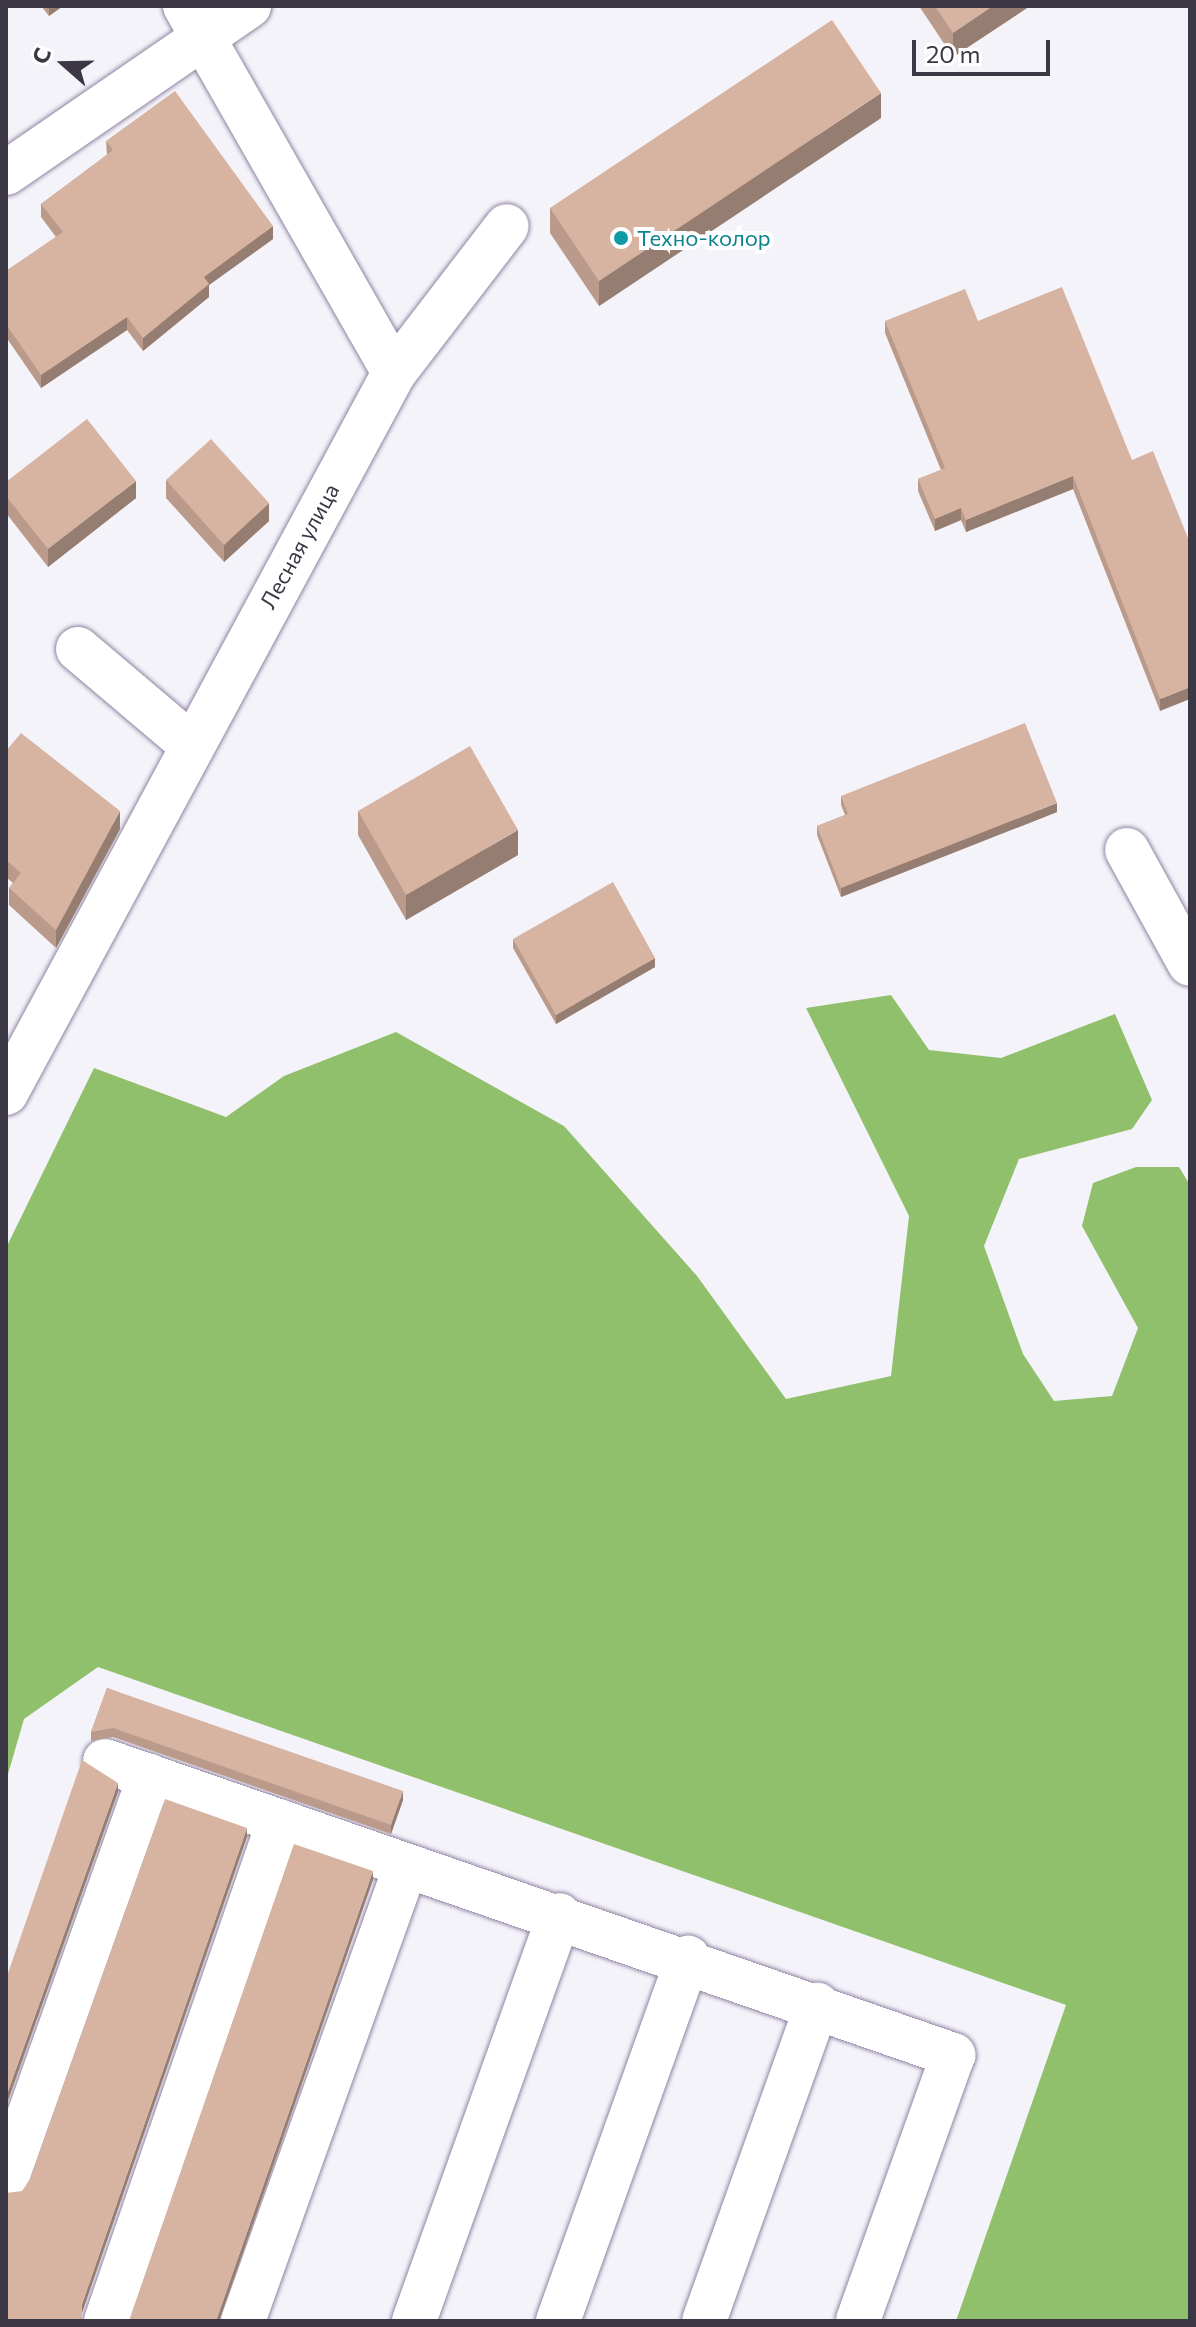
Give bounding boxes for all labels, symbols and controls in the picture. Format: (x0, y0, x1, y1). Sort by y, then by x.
north arrow (24, 24, 104, 104)
scale bar (916, 24, 1054, 74)
text: 20 m (926, 39, 980, 68)
text: С (26, 44, 56, 67)
place label: Техно-колор (637, 225, 771, 251)
marker: Техно-колор (612, 229, 630, 247)
street label: Лесная улица (254, 479, 344, 613)

